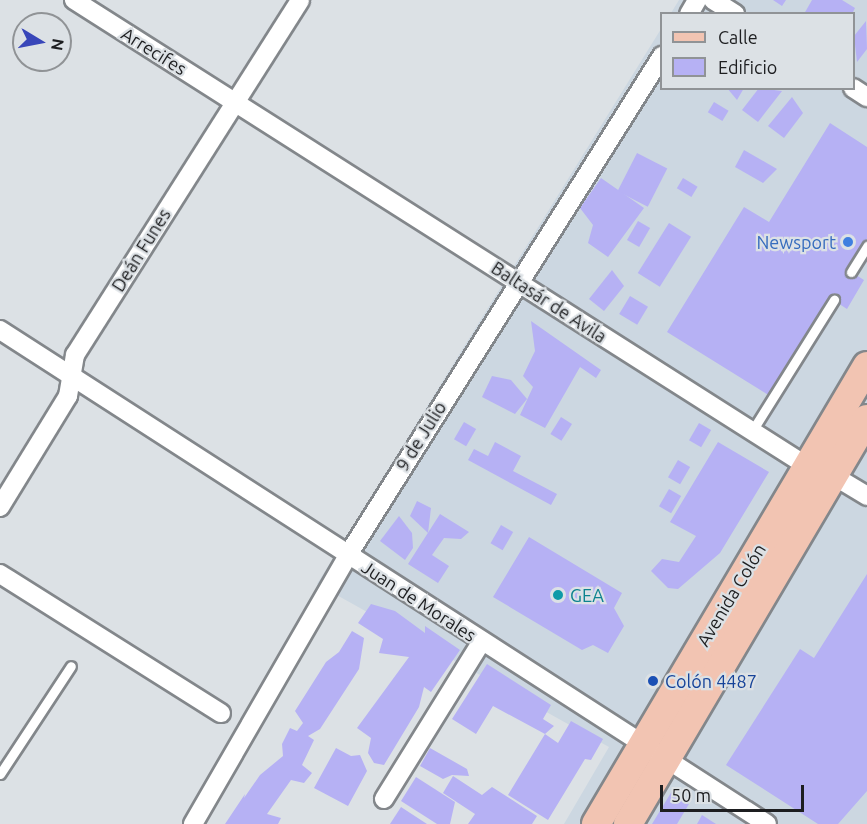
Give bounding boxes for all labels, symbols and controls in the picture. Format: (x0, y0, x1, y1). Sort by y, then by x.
north arrow (12, 12, 72, 72)
legend (660, 12, 855, 90)
street label: Arrecifes (117, 23, 191, 79)
text: Calle (718, 27, 758, 47)
text: N (48, 37, 68, 52)
text: Edificio (718, 57, 777, 77)
street label: Deán Funes (107, 205, 175, 295)
place label: Newsport (756, 231, 836, 253)
marker: Newsport (841, 235, 855, 249)
street label: Baltasár de Avila (487, 257, 611, 347)
street label: 9 de Julio (391, 397, 451, 475)
street label: Avenida Colón (692, 540, 770, 650)
street label: Juan de Morales (358, 556, 480, 646)
place label: GEA (570, 584, 604, 606)
marker: GEA (551, 588, 565, 602)
place label: Colón 4487 (665, 670, 757, 692)
marker: Colón 4487 (646, 674, 660, 688)
scale bar (663, 773, 807, 811)
text: 50 m (671, 785, 711, 805)

